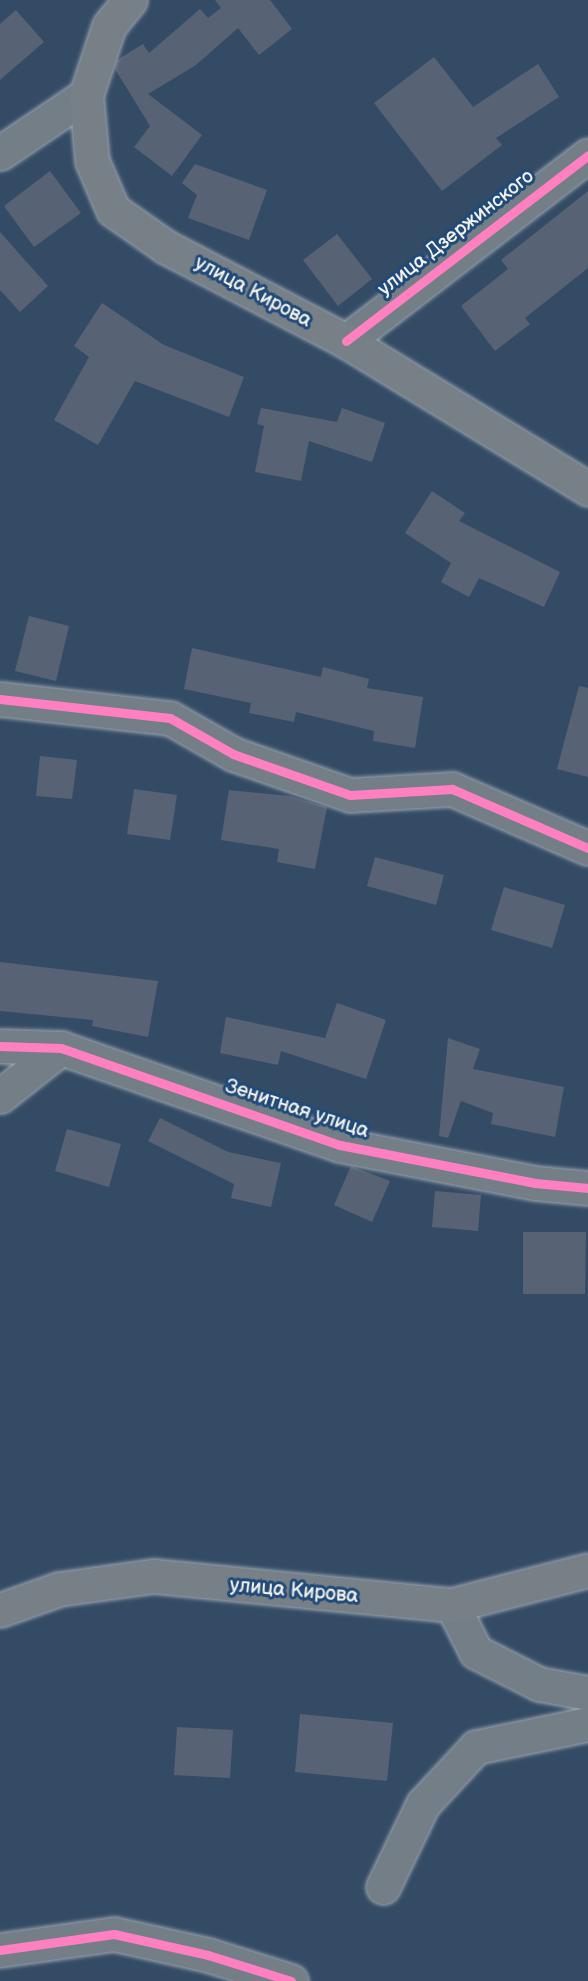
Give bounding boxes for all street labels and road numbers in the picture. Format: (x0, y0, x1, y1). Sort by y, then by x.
street label: улица Дзержинского (373, 165, 539, 301)
street label: улица Кирова (191, 251, 315, 333)
street label: Зенитная улица (222, 1074, 372, 1144)
street label: улица Кирова (229, 1573, 359, 1609)

